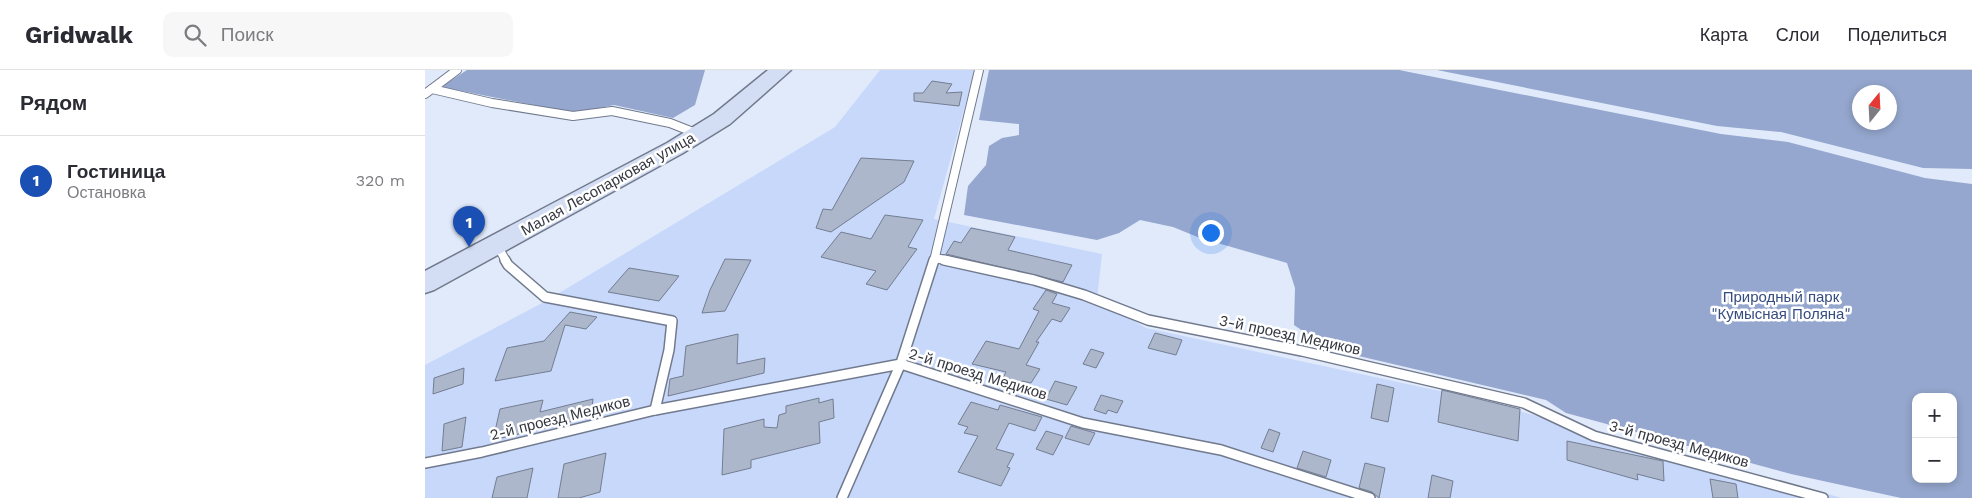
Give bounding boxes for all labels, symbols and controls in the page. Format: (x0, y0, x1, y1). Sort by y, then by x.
search box (163, 12, 513, 57)
text: Gridwalk (25, 21, 133, 49)
icon: search (181, 21, 209, 49)
text: Поиск (221, 23, 273, 46)
text: Карта (1700, 24, 1748, 45)
text: Слои (1776, 24, 1820, 45)
text: Поделиться (1848, 24, 1947, 45)
north arrow (1852, 85, 1897, 130)
text: Рядом (20, 90, 87, 115)
street label: Малая Лесопарковая улица (518, 128, 699, 239)
text: Гостиница (67, 160, 165, 183)
text: 1 (33, 171, 39, 190)
text: 320 m (356, 171, 405, 190)
text: Остановка (67, 183, 146, 202)
pin: 1 (453, 206, 485, 247)
your location (1198, 220, 1224, 246)
park label: Природный парк "Кумысная Поляна" (1712, 288, 1850, 323)
street label: 3-й проезд Медиков (1218, 311, 1362, 359)
street label: 2-й проезд Медиков (907, 344, 1049, 404)
street label: 2-й проезд Медиков (488, 392, 632, 444)
map controls (1912, 393, 1957, 483)
button: + (1912, 393, 1957, 438)
street label: 3-й проезд Медиков (1607, 417, 1751, 471)
button: − (1912, 438, 1957, 483)

